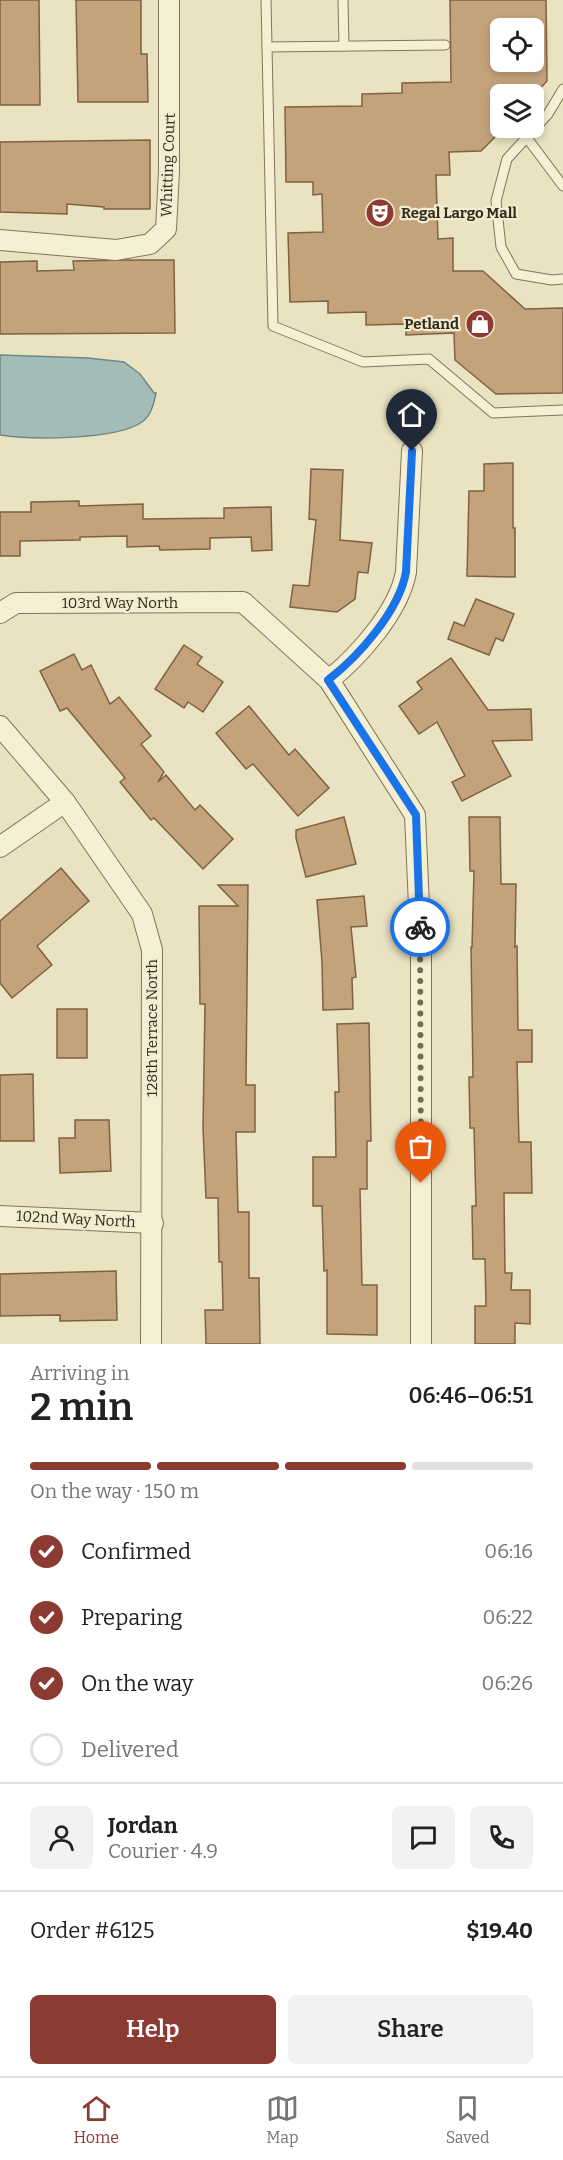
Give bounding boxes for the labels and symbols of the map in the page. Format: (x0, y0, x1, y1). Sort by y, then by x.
street label: Whitting Court (157, 112, 179, 218)
theatre icon: Regal Largo Mall (364, 197, 396, 229)
place label: Regal Largo Mall (401, 204, 517, 222)
shop icon: Petland (464, 308, 496, 340)
place label: Petland (404, 315, 459, 333)
pin (386, 389, 437, 451)
street label: 103rd Way North (62, 594, 179, 612)
courier (390, 897, 450, 957)
street label: 128th Terrace North (143, 958, 161, 1097)
pin (395, 1121, 446, 1183)
street label: 102nd Way North (16, 1207, 137, 1231)

